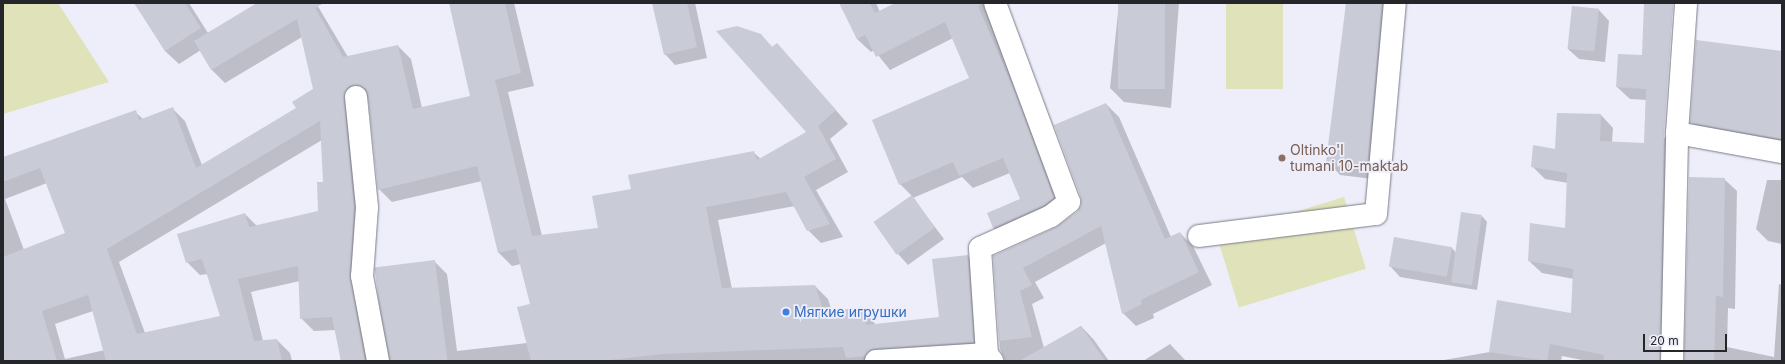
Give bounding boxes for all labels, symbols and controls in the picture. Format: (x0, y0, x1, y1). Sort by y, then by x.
place label: Oltinko'l tumani 10-maktab (1290, 142, 1408, 174)
marker: Oltinko'l tumani 10-maktab (1277, 153, 1287, 163)
place label: Мягкие игрушки (794, 304, 907, 320)
marker: Мягкие игрушки (781, 307, 791, 317)
scale bar (1645, 326, 1729, 352)
text: 20 m (1650, 333, 1679, 348)

